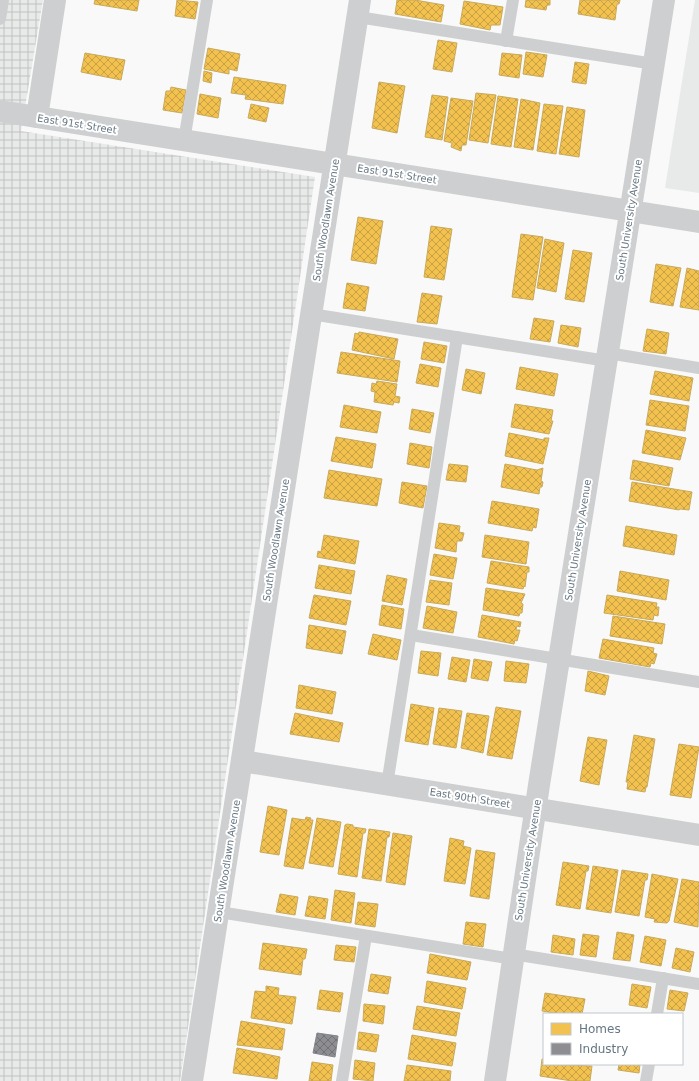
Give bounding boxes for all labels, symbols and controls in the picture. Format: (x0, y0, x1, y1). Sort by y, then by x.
street label: East 91st Street (37, 112, 118, 136)
street label: South Woodlawn Avenue (311, 158, 341, 282)
street label: South University Avenue (614, 158, 644, 282)
street label: East 91st Street (357, 162, 438, 186)
street label: South Woodlawn Avenue (261, 478, 291, 602)
street label: South University Avenue (563, 478, 593, 602)
street label: East 90th Street (429, 786, 511, 810)
street label: South University Avenue (513, 798, 543, 922)
street label: South Woodlawn Avenue (212, 799, 242, 923)
legend (543, 1013, 683, 1065)
text: Homes (579, 1022, 621, 1036)
text: Industry (579, 1042, 628, 1056)

